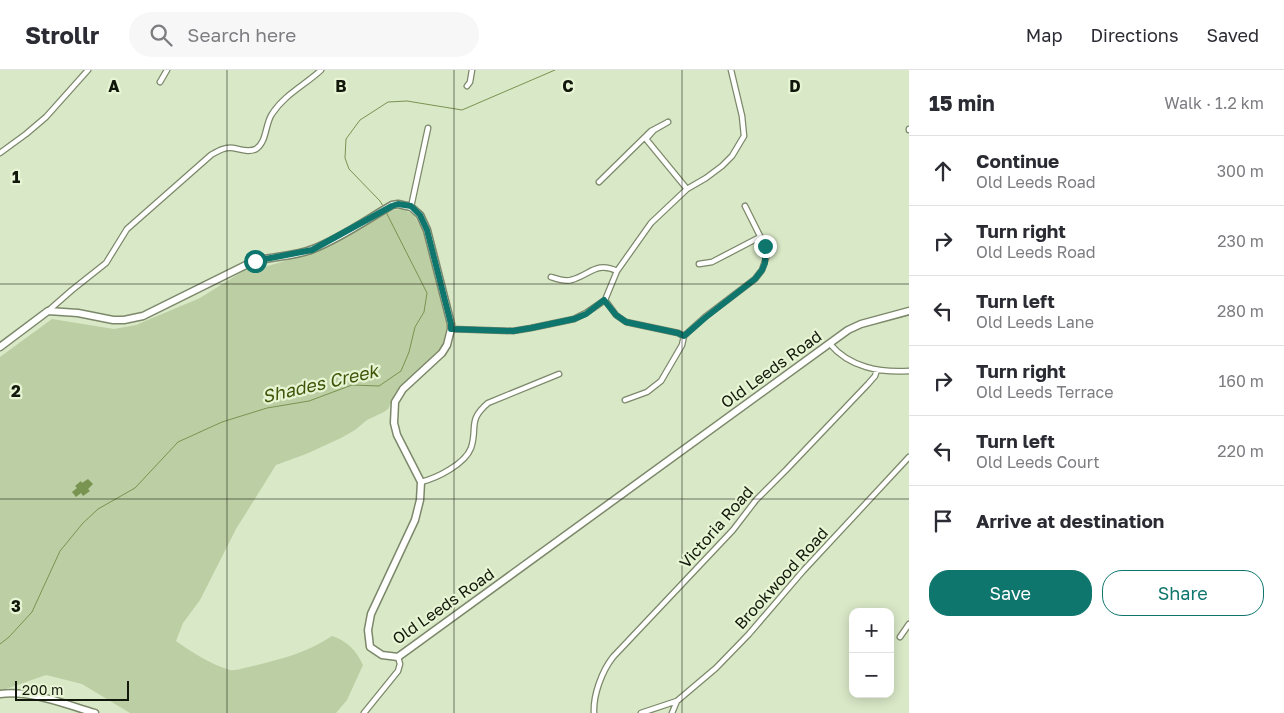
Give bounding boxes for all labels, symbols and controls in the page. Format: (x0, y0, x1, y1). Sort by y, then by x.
search box (129, 12, 479, 57)
text: Strollr (25, 20, 99, 49)
icon: search (147, 21, 175, 49)
text: Search here (187, 23, 296, 46)
text: Map (1026, 24, 1062, 46)
text: Directions (1090, 24, 1178, 46)
text: Saved (1206, 24, 1259, 46)
text: A (108, 76, 120, 96)
text: B (335, 76, 347, 96)
text: C (562, 76, 574, 96)
text: D (789, 76, 801, 96)
text: 15 min (929, 90, 995, 116)
text: Walk · 1.2 km (1164, 93, 1264, 113)
text: Continue (976, 149, 1059, 172)
icon: ahead (929, 157, 957, 185)
text: 300 m (1217, 161, 1264, 181)
text: 1 (12, 167, 20, 187)
text: Old Leeds Road (976, 172, 1096, 192)
text: Turn right (976, 219, 1066, 242)
icon: right (929, 227, 957, 255)
text: 230 m (1217, 231, 1264, 251)
route end (754, 235, 777, 258)
text: Old Leeds Road (976, 242, 1096, 262)
route start (244, 250, 267, 273)
text: Turn left (976, 289, 1055, 312)
icon: left (929, 297, 957, 325)
text: 280 m (1217, 301, 1264, 321)
text: Old Leeds Lane (976, 312, 1094, 332)
street label: Old Leeds Road (717, 326, 825, 412)
water label: Shades Creek (260, 359, 382, 407)
text: Turn right (976, 359, 1066, 382)
icon: right (929, 367, 957, 395)
text: 160 m (1218, 371, 1264, 391)
text: 2 (11, 381, 21, 401)
text: Old Leeds Terrace (976, 382, 1114, 402)
text: Turn left (976, 429, 1055, 452)
icon: left (929, 437, 957, 465)
text: 220 m (1217, 441, 1264, 461)
text: Old Leeds Court (976, 452, 1100, 472)
street label: Victoria Road (675, 482, 757, 572)
icon: arrive (929, 507, 957, 535)
text: Arrive at destination (976, 509, 1164, 532)
street label: Brookwood Road (730, 523, 832, 633)
street label: Old Leeds Road (388, 563, 498, 649)
button: Save (929, 570, 1092, 616)
button: Share (1102, 570, 1264, 616)
text: 3 (11, 596, 21, 616)
map controls (849, 608, 894, 698)
button: + (849, 608, 894, 653)
button: − (849, 653, 894, 698)
scale bar (15, 678, 129, 701)
text: 200 m (22, 681, 63, 698)

